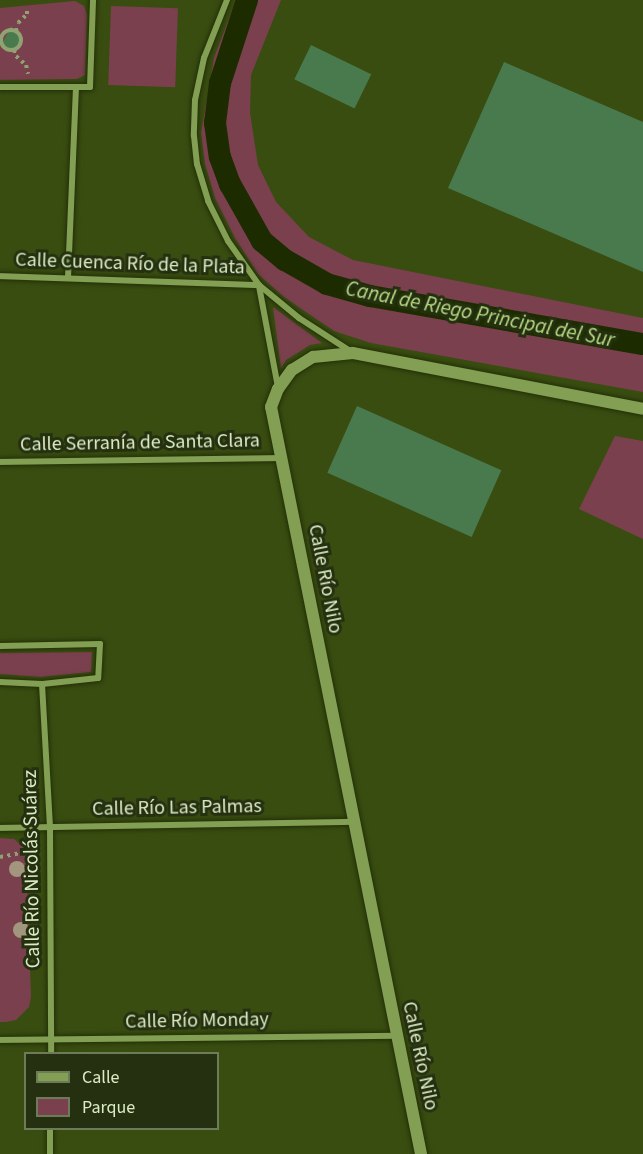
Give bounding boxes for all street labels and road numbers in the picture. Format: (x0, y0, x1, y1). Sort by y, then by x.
street label: Calle Cuenca Río de la Plata (15, 248, 245, 280)
street label: Calle Serranía de Santa Clara (20, 429, 260, 457)
street label: Calle Río Nilo (303, 522, 347, 636)
street label: Calle Río Nicolás Suárez (18, 770, 46, 968)
street label: Calle Río Las Palmas (92, 795, 262, 821)
street label: Calle Río Nilo (397, 999, 443, 1113)
street label: Calle Río Monday (125, 1008, 269, 1034)

